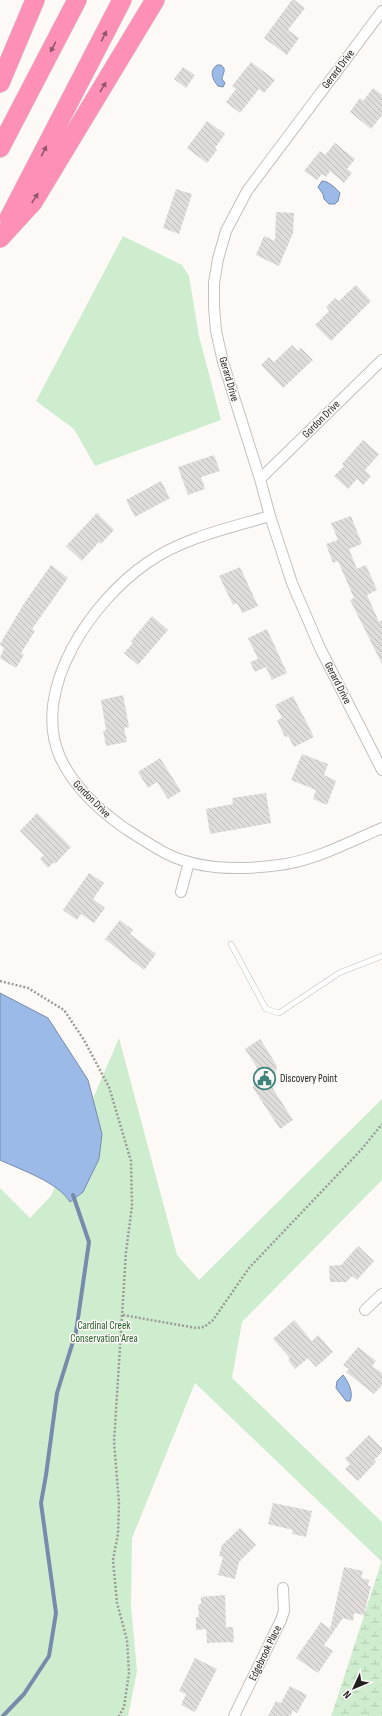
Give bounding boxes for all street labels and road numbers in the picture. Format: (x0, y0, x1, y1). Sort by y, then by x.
street label: Gerard Drive (319, 47, 357, 91)
street label: Gerard Drive (216, 355, 242, 403)
street label: Gordon Drive (299, 397, 343, 441)
street label: Gerard Drive (322, 660, 354, 706)
street label: Gordon Drive (70, 777, 114, 821)
street label: Edgebrook Place (246, 1623, 284, 1683)

